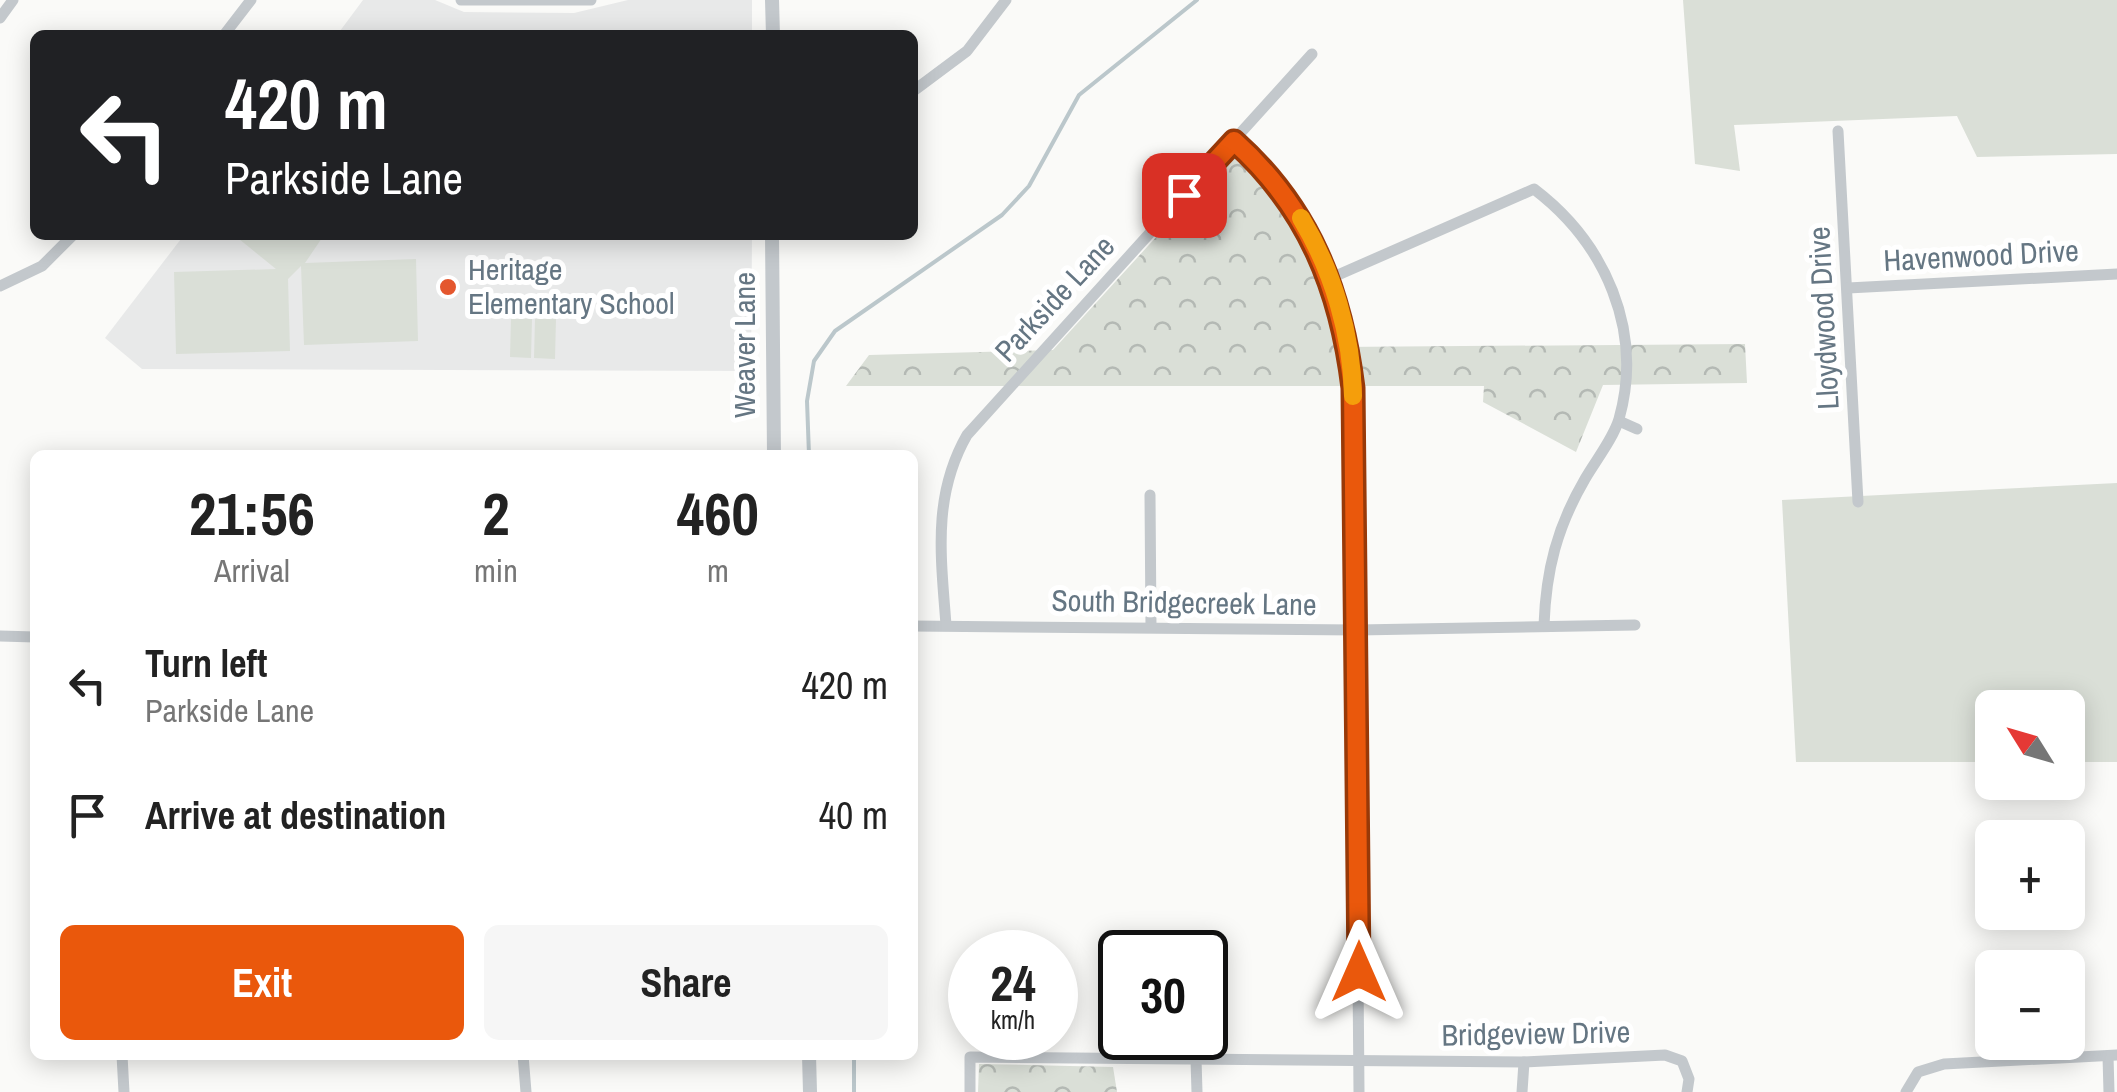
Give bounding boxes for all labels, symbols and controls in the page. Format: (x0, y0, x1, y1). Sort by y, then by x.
text: 420 m (225, 57, 388, 151)
icon: left (60, 70, 190, 200)
text: Parkside Lane (225, 147, 463, 208)
pin (1142, 153, 1227, 238)
icon: arrive (1157, 168, 1212, 223)
street label: Lloydwood Drive (1798, 226, 1848, 411)
street label: Parkside Lane (986, 227, 1123, 370)
street label: Havenwood Drive (1882, 230, 2080, 280)
place label: Heritage Elementary School (468, 249, 674, 323)
street label: Weaver Lane (724, 272, 764, 418)
marker: Heritage Elementary School (437, 276, 459, 298)
text: 21:56 (189, 473, 315, 554)
text: 2 (482, 473, 510, 554)
text: 460 (677, 473, 759, 554)
text: Arrival (214, 549, 290, 592)
text: min (474, 549, 518, 592)
text: m (707, 549, 729, 592)
street label: South Bridgecreek Lane (1051, 580, 1317, 624)
text: Turn left (145, 638, 267, 689)
icon: left (60, 658, 115, 713)
text: 420 m (801, 660, 888, 711)
text: Parkside Lane (145, 689, 314, 732)
north arrow (1975, 690, 2085, 800)
map controls (1975, 690, 2085, 1060)
icon: arrive (60, 788, 115, 843)
text: Arrive at destination (145, 790, 446, 841)
text: 40 m (819, 790, 888, 841)
button: + (1975, 820, 2085, 930)
position arrow (1307, 920, 1411, 1024)
button: Exit (60, 925, 464, 1040)
button: Share (484, 925, 888, 1040)
speed limit sign: 30 (1098, 930, 1228, 1060)
text: 24 (990, 949, 1036, 1017)
button: − (1975, 950, 2085, 1060)
text: km/h (991, 1003, 1035, 1037)
street label: Bridgeview Drive (1441, 1011, 1631, 1055)

